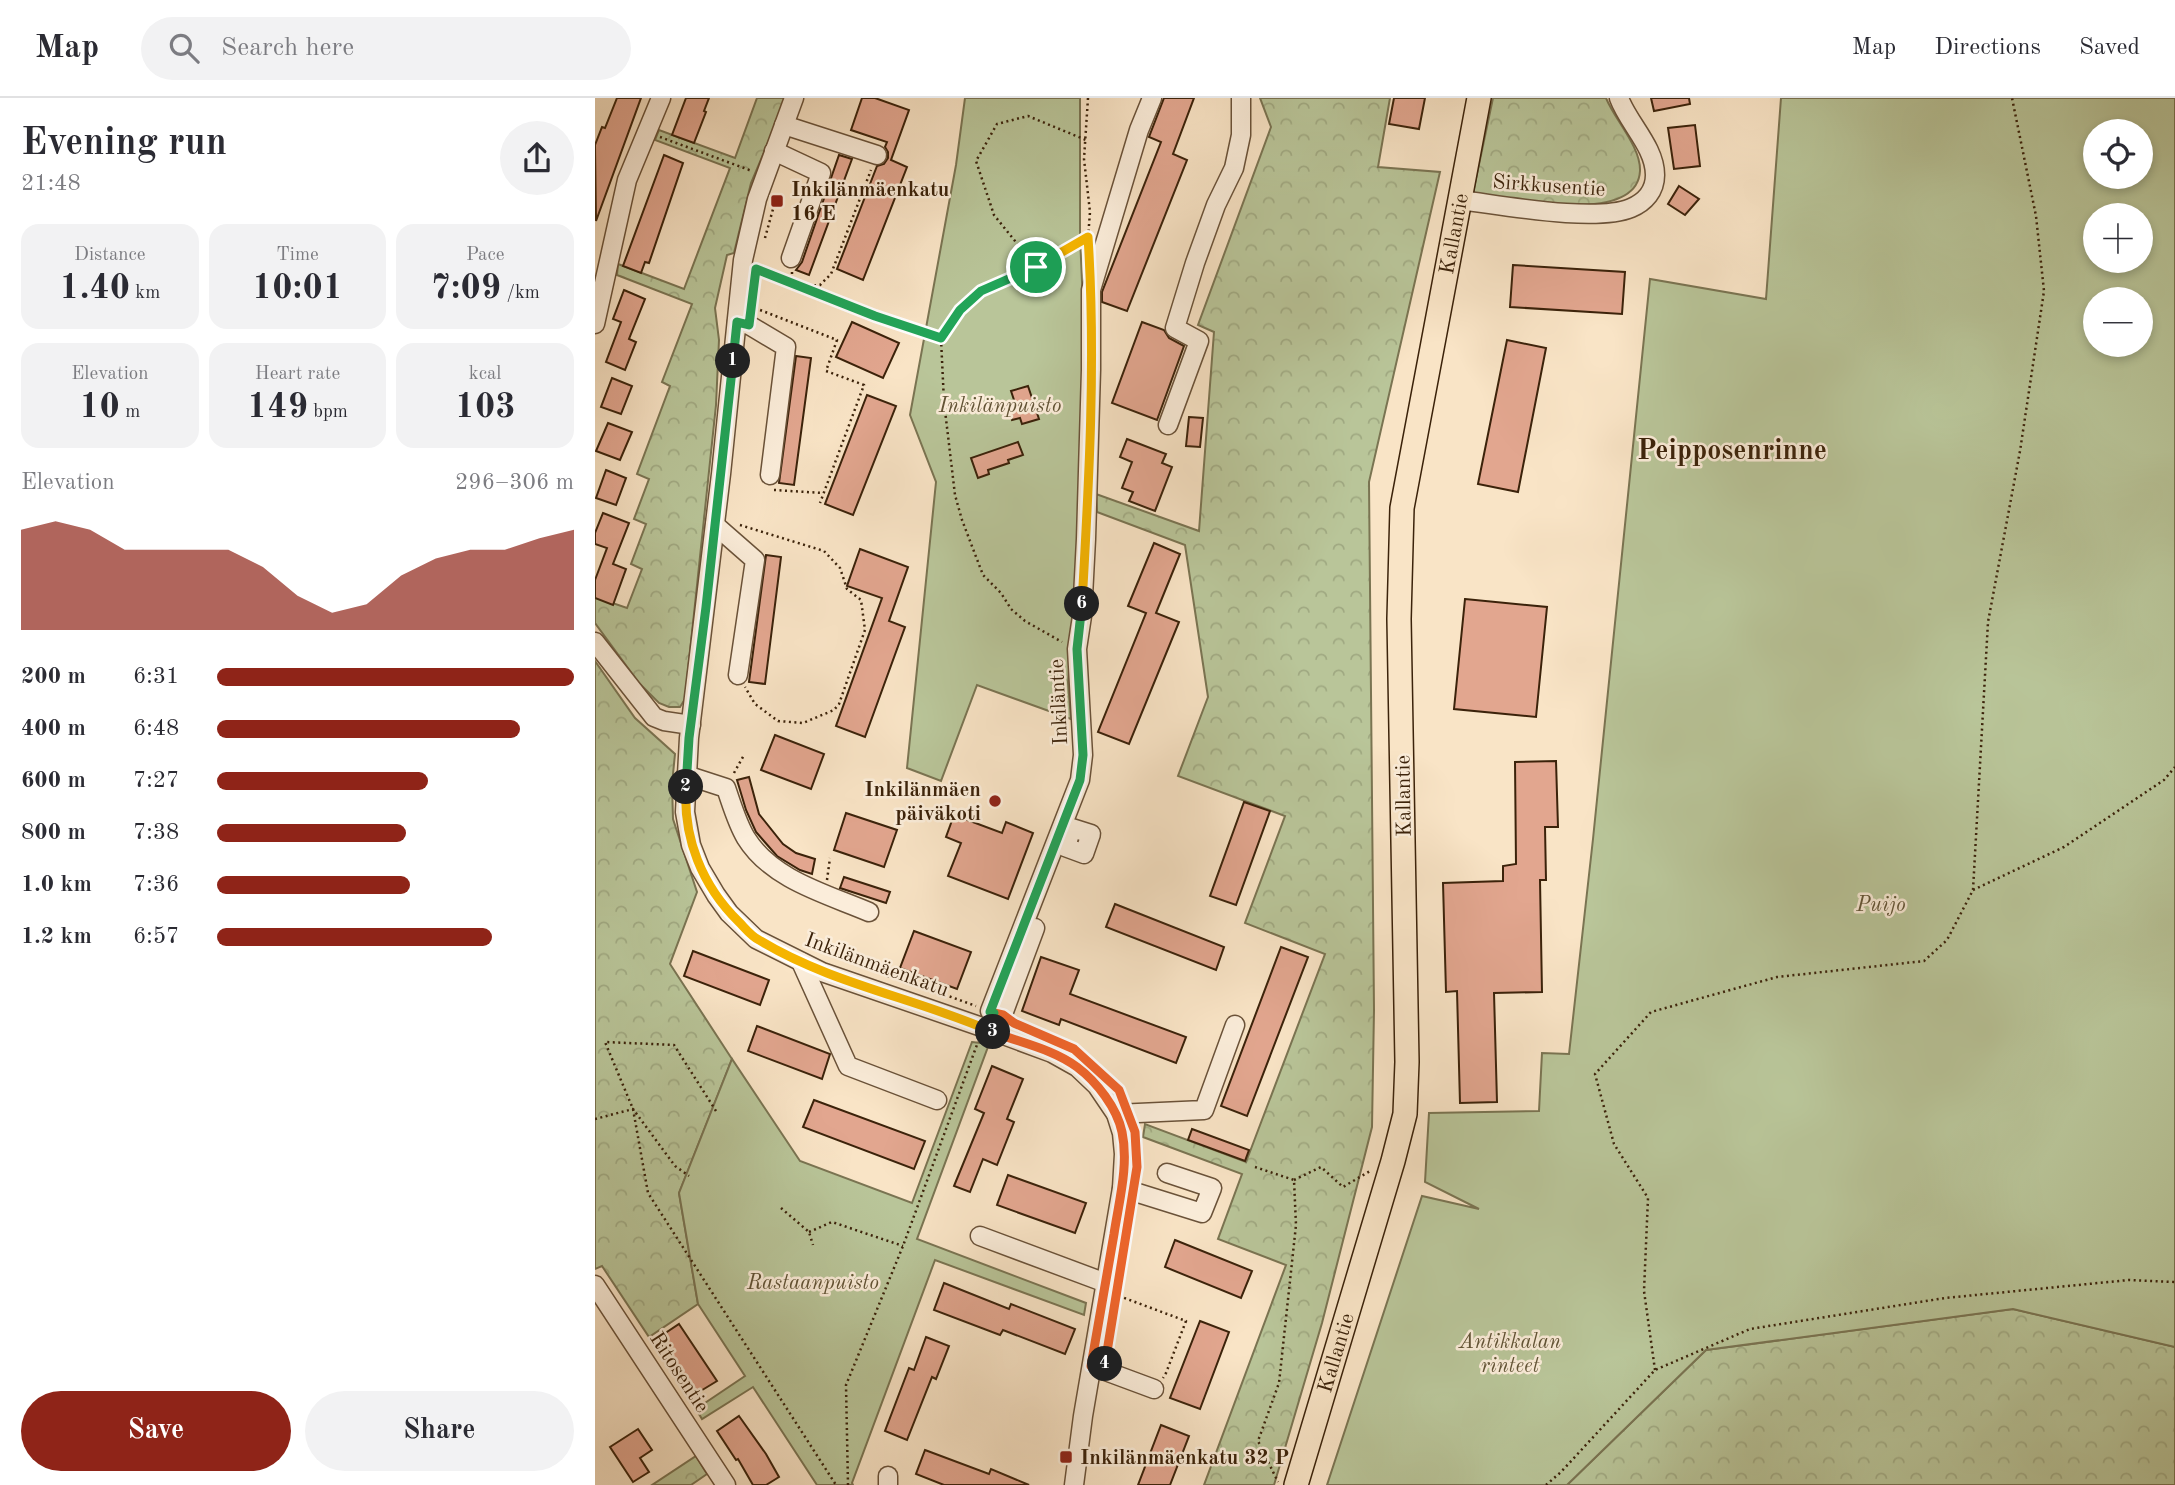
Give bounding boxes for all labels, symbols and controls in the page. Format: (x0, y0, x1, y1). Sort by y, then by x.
search box (141, 17, 631, 80)
icon: search (165, 29, 203, 67)
text: Map (35, 32, 99, 65)
text: Search here (221, 35, 354, 61)
text: Map (1852, 36, 1896, 60)
text: Directions (1934, 36, 2041, 60)
text: Saved (2079, 36, 2140, 60)
map controls (2083, 119, 2153, 357)
button: locate (2083, 119, 2153, 189)
button: share (500, 121, 574, 195)
text: Evening run (21, 125, 227, 163)
text: 21:48 (21, 172, 81, 195)
street label: Sirkkusentie (1492, 172, 1606, 201)
place label: Inkilänmäenkatu 16 E (791, 180, 949, 225)
street label: Kallantie (1437, 192, 1473, 276)
marker: Inkilänmäenkatu 16 E (769, 193, 785, 209)
button: + (2083, 203, 2153, 273)
pin (1006, 237, 1066, 297)
text: Distance (74, 246, 146, 265)
text: Time (276, 246, 319, 265)
text: Pace (466, 246, 504, 265)
icon: arrive (1017, 248, 1055, 286)
text: 1.40 (59, 271, 130, 306)
text: 10:01 (252, 271, 343, 306)
text: 7:09 (430, 271, 501, 306)
text: km (130, 284, 160, 303)
text: /km (501, 284, 540, 303)
button: − (2083, 287, 2153, 357)
pin: 1 (715, 344, 751, 378)
text: 1 (727, 351, 738, 370)
text: Elevation (71, 365, 148, 384)
text: Heart rate (255, 365, 340, 384)
text: kcal (469, 365, 502, 384)
text: 10 (79, 390, 120, 425)
text: 149 (247, 390, 308, 425)
text: 103 (455, 390, 516, 425)
park label: Inkilänpuisto (938, 396, 1061, 417)
text: m (120, 403, 140, 422)
text: bpm (308, 403, 348, 422)
district label: Peipposenrinne (1637, 438, 1827, 466)
text: Elevation (21, 471, 115, 494)
text: 296–306 m (455, 471, 574, 494)
pin: 6 (1065, 587, 1099, 622)
text: 6 (1076, 594, 1087, 613)
street label: Inkiläntie (1047, 658, 1072, 746)
text: 200 m (21, 665, 86, 688)
text: 6:31 (133, 665, 179, 688)
text: 400 m (21, 717, 86, 740)
text: 6:48 (133, 717, 179, 740)
street label: Kallantie (1393, 755, 1416, 837)
text: 600 m (21, 769, 86, 792)
text: 7:27 (133, 769, 179, 792)
pin: 2 (669, 770, 703, 804)
text: 2 (680, 777, 691, 796)
place label: Inkilänmäen päiväkoti (864, 780, 981, 825)
marker: Inkilänmäen päiväkoti (987, 793, 1003, 809)
text: 800 m (21, 821, 86, 844)
text: 7:38 (133, 821, 179, 844)
text: 1.0 km (21, 873, 92, 896)
text: 7:36 (133, 873, 179, 896)
park label: Puijo (1855, 895, 1906, 916)
text: 1.2 km (21, 925, 92, 948)
text: 6:57 (133, 925, 179, 948)
street label: Inkilänmäenkatu (802, 930, 951, 1001)
pin: 3 (975, 1014, 1011, 1049)
text: 3 (987, 1022, 998, 1041)
park label: Rastaanpuisto (746, 1273, 879, 1294)
street label: Kallantie (1315, 1311, 1359, 1396)
street label: Ritosentie (645, 1329, 712, 1417)
park label: Antikkalan rinteet (1458, 1332, 1561, 1377)
pin: 4 (1087, 1346, 1123, 1382)
text: 4 (1099, 1354, 1110, 1373)
button: Save (21, 1391, 291, 1471)
button: Share (305, 1391, 574, 1471)
place label: Inkilänmäenkatu 32 P (1080, 1448, 1289, 1469)
marker: Inkilänmäenkatu 32 P (1058, 1449, 1074, 1465)

